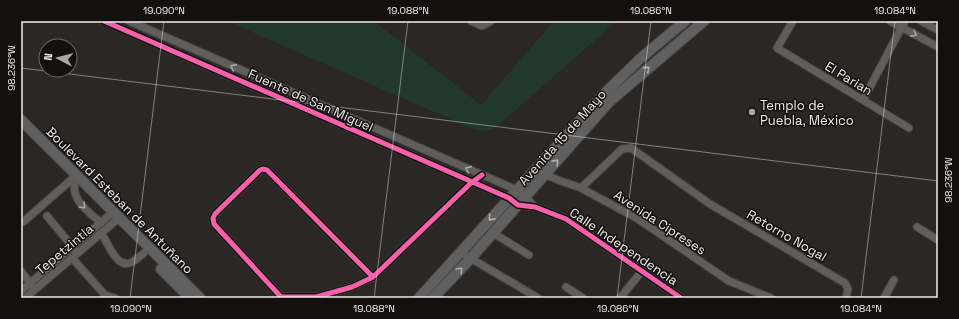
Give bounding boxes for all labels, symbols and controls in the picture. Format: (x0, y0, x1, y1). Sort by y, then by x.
text: 19.090°N (143, 4, 185, 17)
text: 19.088°N (387, 4, 429, 17)
text: 19.086°N (630, 4, 672, 17)
text: 19.084°N (874, 4, 916, 17)
one-way arrow (910, 30, 917, 37)
north arrow (38, 38, 78, 78)
text: 98.236°W (5, 45, 18, 91)
text: N (41, 52, 55, 61)
street label: El Parian (822, 58, 876, 99)
one-way arrow (230, 63, 237, 71)
street label: Fuente de San Miguel (246, 65, 376, 136)
one-way arrow (642, 67, 650, 74)
street label: Avenida 15 de Mayo (515, 86, 610, 189)
place label: Templo de Puebla, México (760, 97, 854, 129)
marker: Templo de Puebla, México (747, 107, 757, 117)
street label: Boulevard Esteban de Antuñano (43, 123, 197, 277)
text: 98.236°W (942, 157, 955, 203)
one-way arrow (551, 159, 559, 167)
one-way arrow (465, 166, 472, 174)
street label: Avenida Cipreses (610, 186, 709, 259)
one-way arrow (78, 201, 86, 208)
street label: Calle Independencia (566, 204, 682, 289)
street label: Retorno Nogal (744, 206, 830, 265)
one-way arrow (488, 213, 496, 221)
street label: Tepetzintla (32, 220, 97, 278)
one-way arrow (455, 267, 462, 274)
text: 19.090°N (110, 302, 152, 315)
text: 19.088°N (353, 302, 395, 315)
text: 19.086°N (597, 302, 639, 315)
text: 19.084°N (840, 302, 882, 315)

